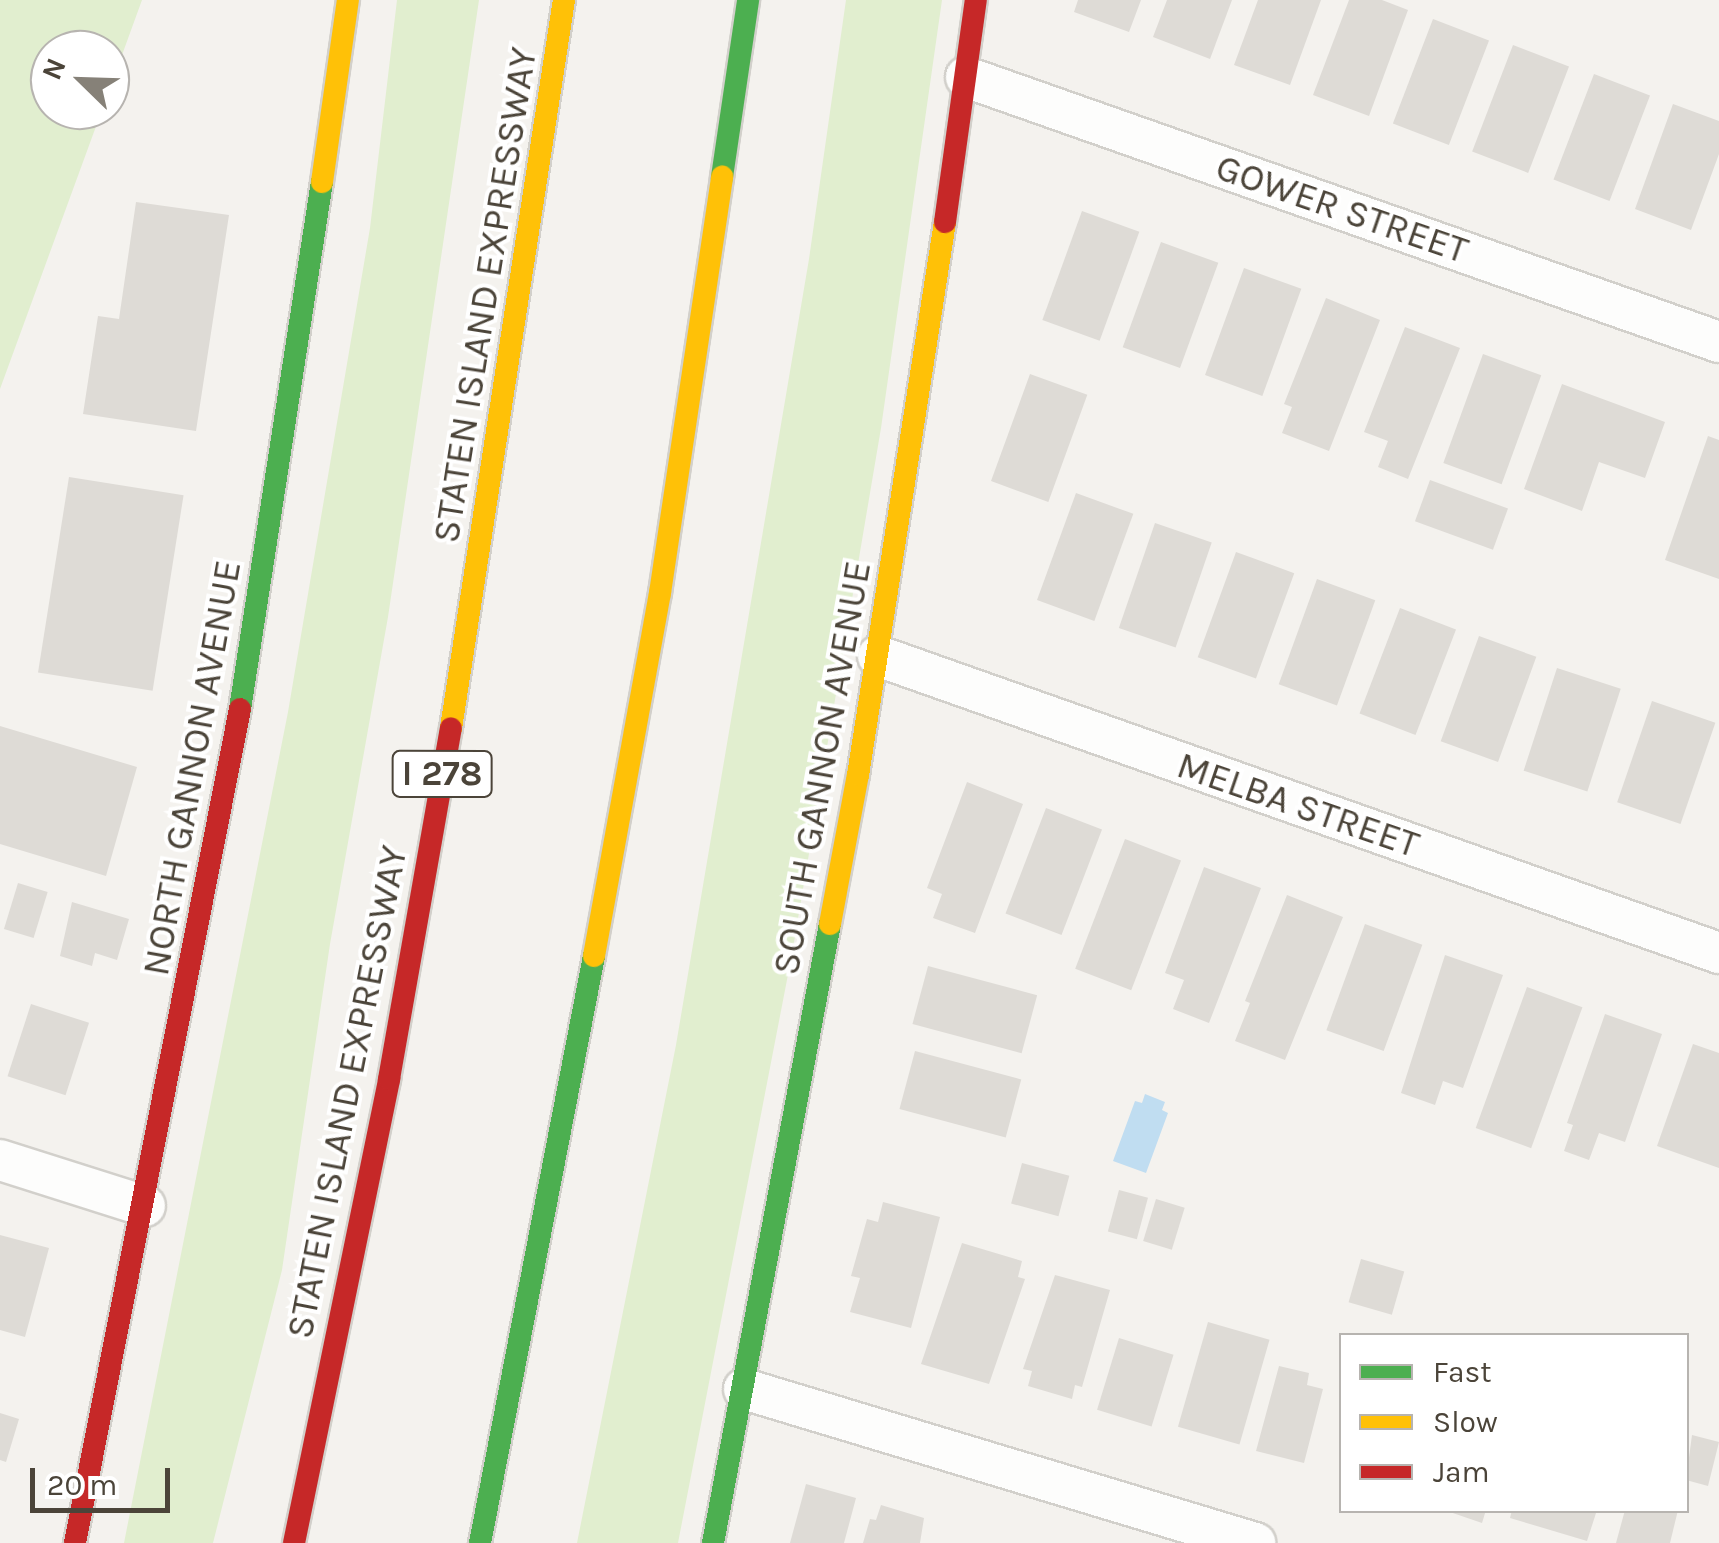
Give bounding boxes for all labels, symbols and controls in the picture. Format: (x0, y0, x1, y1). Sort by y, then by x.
north arrow (30, 30, 130, 130)
street label: STATEN ISLAND EXPRESSWAY (423, 44, 547, 546)
text: N (35, 53, 73, 85)
street label: GOWER STREET (1210, 145, 1474, 273)
street label: NORTH GANNON AVENUE (133, 557, 251, 979)
street label: SOUTH GANNON AVENUE (763, 558, 881, 978)
street label: MELBA STREET (1171, 742, 1425, 868)
road number: I 278 (390, 744, 494, 804)
street label: STATEN ISLAND EXPRESSWAY (277, 842, 417, 1342)
legend (1339, 1333, 1689, 1513)
text: Fast (1433, 1354, 1492, 1390)
text: Slow (1433, 1404, 1498, 1440)
scale bar (35, 1448, 175, 1510)
text: Jam (1433, 1454, 1490, 1490)
text: 20 m (47, 1467, 117, 1503)

